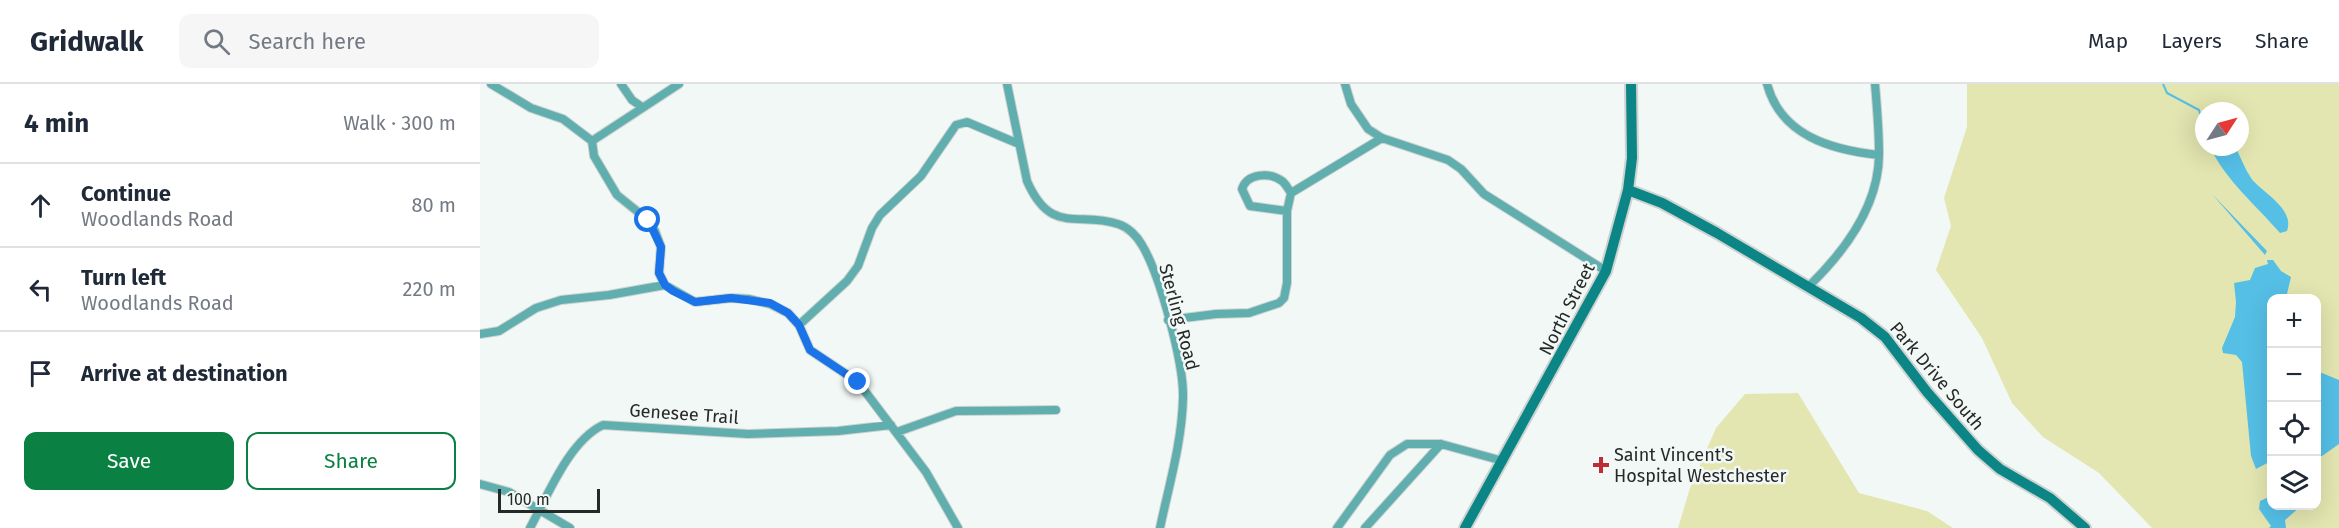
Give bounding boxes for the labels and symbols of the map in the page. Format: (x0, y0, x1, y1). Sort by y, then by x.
north arrow (2195, 102, 2249, 156)
route start (634, 206, 660, 232)
street label: North Street (1534, 259, 1600, 359)
street label: Sterling Road (1154, 261, 1204, 373)
street label: Park Drive South (1885, 317, 1989, 435)
route end (844, 368, 870, 394)
street label: Genesee Trail (629, 399, 739, 429)
place label: Saint Vincent's Hospital Westchester (1614, 444, 1786, 487)
marker: Saint Vincent's Hospital Westchester (1592, 456, 1610, 474)
scale bar (498, 486, 600, 514)

